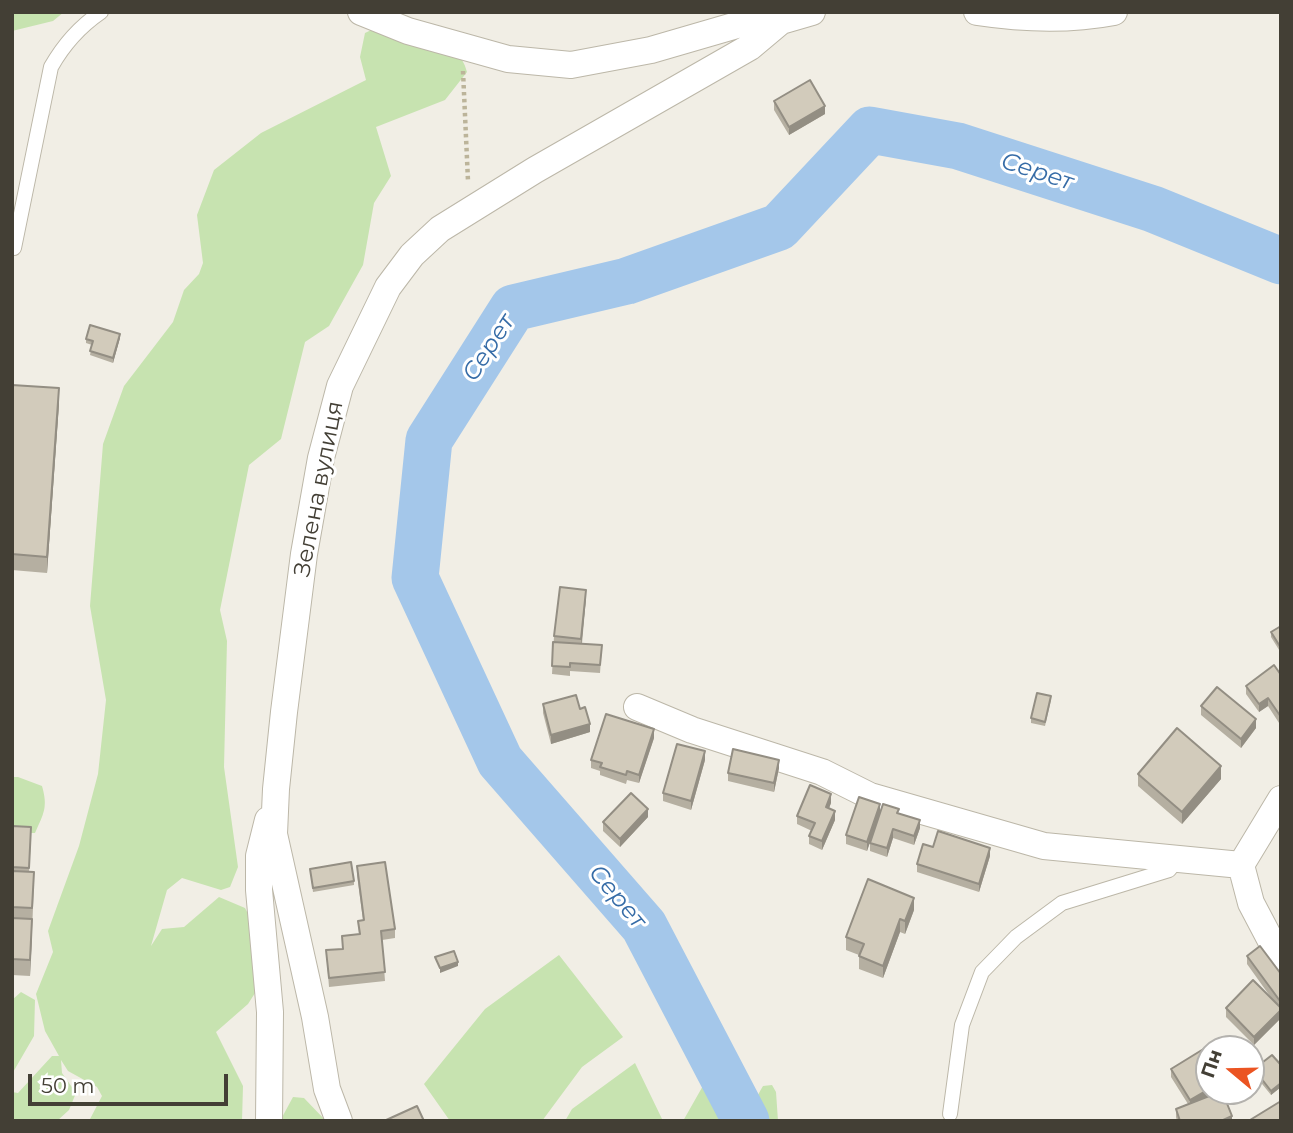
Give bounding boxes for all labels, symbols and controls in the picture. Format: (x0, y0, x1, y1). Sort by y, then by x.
water label: Серет (997, 147, 1077, 197)
water label: Серет (457, 309, 521, 387)
street label: Зелена вулиця (288, 399, 350, 579)
water label: Серет (582, 859, 652, 935)
north arrow (1195, 1035, 1265, 1105)
text: Пн (1196, 1046, 1227, 1081)
scale bar (32, 1060, 231, 1104)
text: 50 m (41, 1073, 95, 1098)

